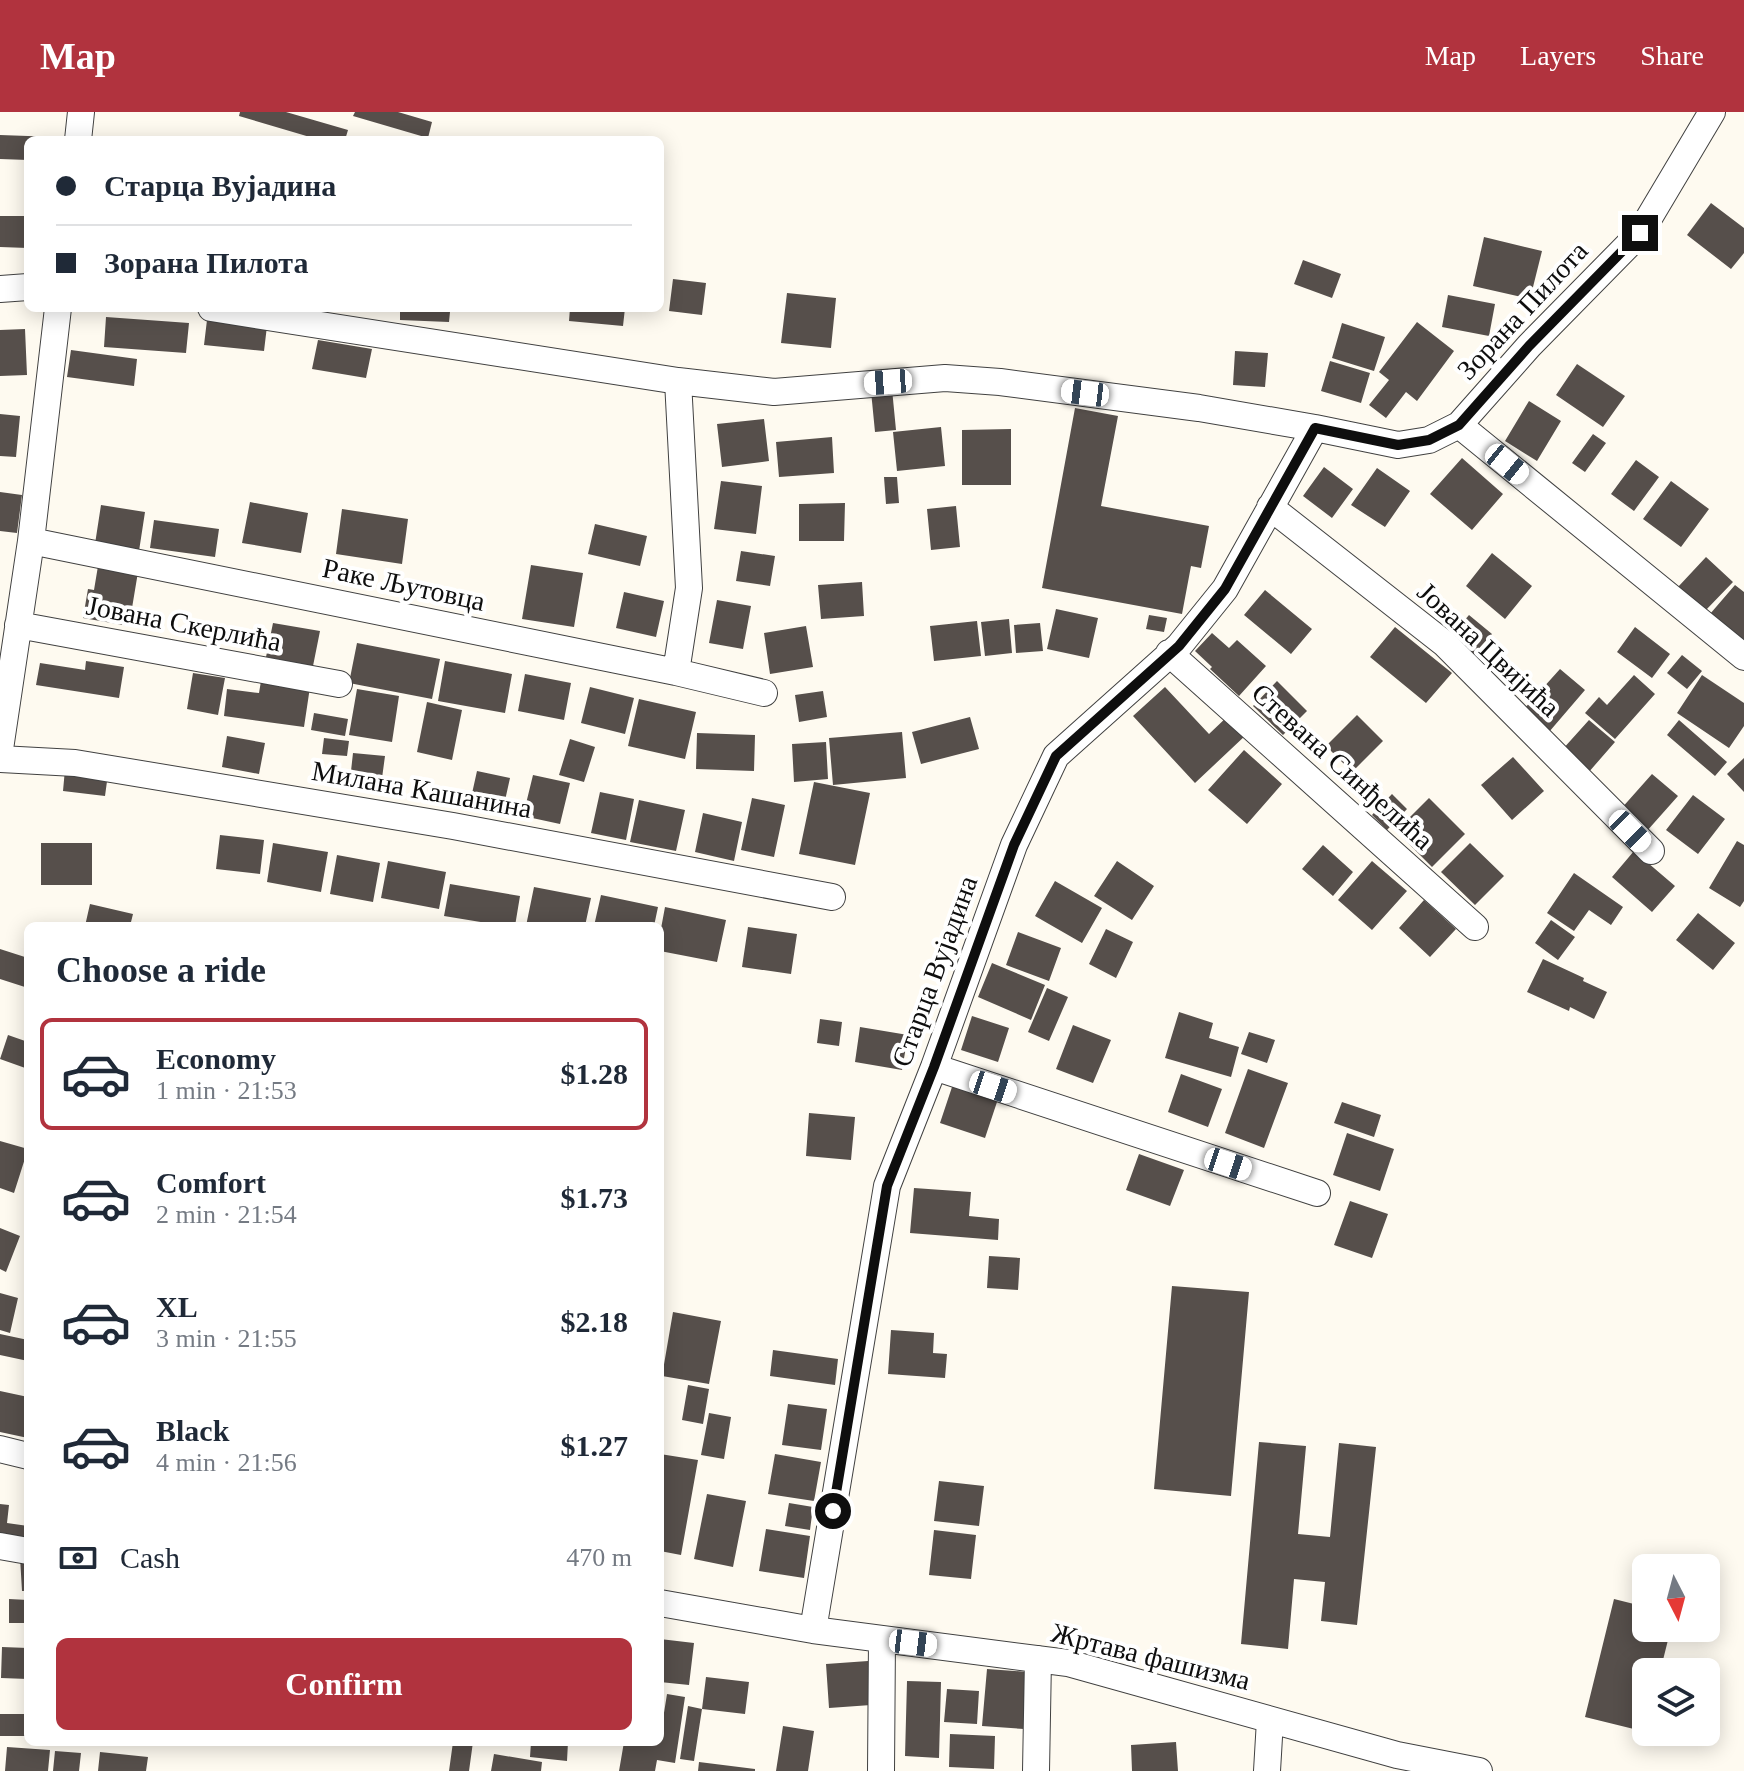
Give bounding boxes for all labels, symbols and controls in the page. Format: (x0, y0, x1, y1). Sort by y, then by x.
text: Map (40, 35, 116, 77)
text: Map (1425, 40, 1476, 71)
text: Layers (1520, 40, 1596, 71)
text: Share (1640, 40, 1704, 71)
text: Старца Вујадина (104, 169, 336, 202)
route end (1622, 215, 1658, 251)
street label: Зорана Пилота (1451, 235, 1594, 386)
text: Зорана Пилота (104, 246, 308, 279)
car (863, 368, 913, 396)
car (1060, 378, 1110, 408)
car (1481, 440, 1533, 488)
street label: Раке Љутовца (320, 552, 488, 617)
street label: Јована Цвијића (1411, 576, 1566, 723)
street label: Јована Скерлића (84, 589, 284, 658)
street label: Стевана Синђелића (1246, 677, 1440, 856)
street label: Милана Кашанина (310, 755, 535, 824)
car (1605, 806, 1655, 856)
street label: Старца Вујадина (886, 871, 984, 1071)
text: Choose a ride (56, 950, 266, 990)
icon: car (60, 1038, 132, 1110)
text: Economy (156, 1042, 276, 1075)
text: $1.28 (561, 1057, 628, 1090)
car (966, 1068, 1020, 1106)
text: 1 min · 21:53 (156, 1076, 297, 1105)
car (1201, 1145, 1255, 1183)
icon: car (60, 1162, 132, 1234)
text: Comfort (156, 1166, 266, 1199)
text: $1.73 (561, 1181, 628, 1214)
text: 2 min · 21:54 (156, 1200, 297, 1229)
icon: car (60, 1286, 132, 1358)
text: XL (156, 1290, 198, 1323)
text: $2.18 (561, 1305, 628, 1338)
text: 3 min · 21:55 (156, 1324, 297, 1353)
icon: car (60, 1410, 132, 1482)
text: Black (156, 1414, 229, 1447)
text: $1.27 (561, 1429, 628, 1462)
text: 4 min · 21:56 (156, 1448, 297, 1477)
route start (815, 1493, 851, 1529)
icon: cash (56, 1536, 100, 1580)
text: Cash (120, 1541, 180, 1574)
text: 470 m (566, 1543, 632, 1572)
north arrow (1632, 1554, 1720, 1642)
map controls (1632, 1554, 1720, 1746)
street label: Жртава фашизма (1048, 1617, 1254, 1696)
car (888, 1628, 938, 1658)
button: Confirm (56, 1638, 632, 1730)
button: layers (1632, 1658, 1720, 1746)

